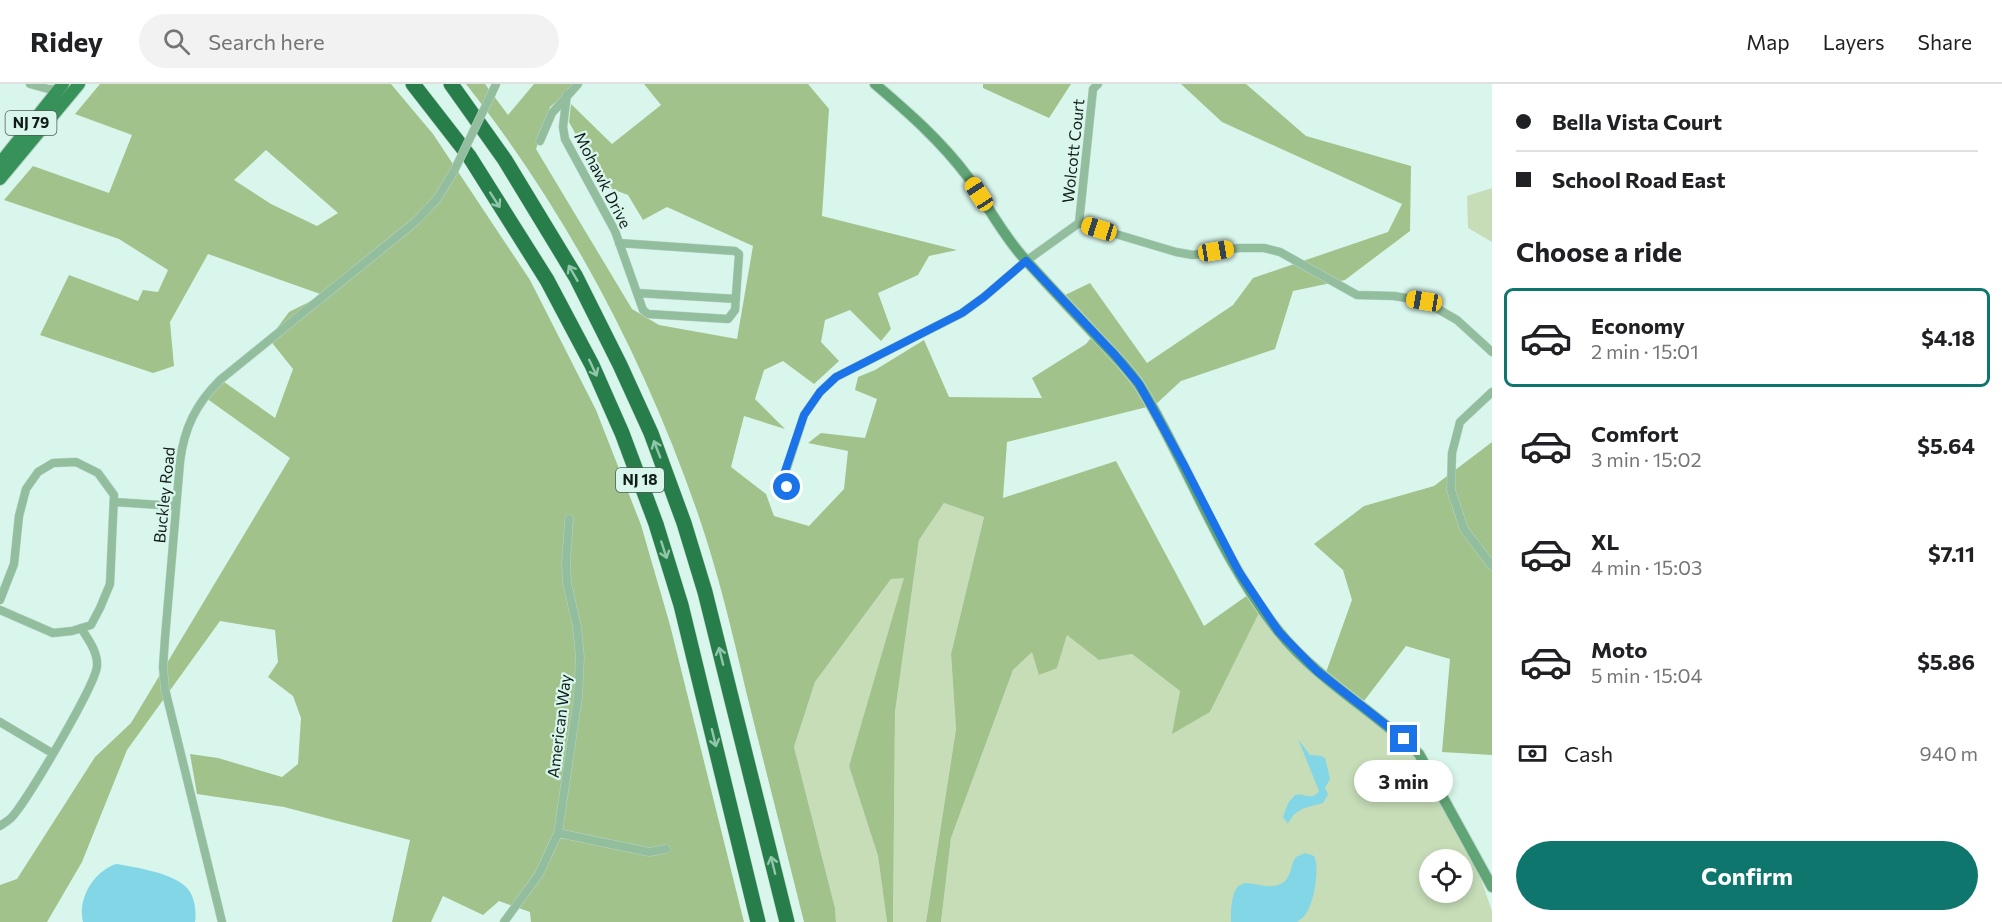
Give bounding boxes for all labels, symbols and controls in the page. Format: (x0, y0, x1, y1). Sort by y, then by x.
search box (139, 14, 559, 68)
text: Ridey (30, 24, 103, 58)
icon: search (160, 25, 193, 58)
text: Search here (208, 28, 325, 55)
text: Map (1746, 29, 1790, 54)
text: Layers (1823, 29, 1885, 54)
text: Share (1918, 29, 1972, 54)
street label: Wolcott Court (1058, 97, 1087, 204)
text: Bella Vista Court (1552, 108, 1722, 135)
road number: NJ 79 (6, 111, 57, 135)
street label: Mohawk Drive (571, 129, 636, 231)
text: School Road East (1552, 166, 1725, 193)
car (962, 174, 996, 214)
one-way arrow (490, 191, 502, 208)
car (1079, 215, 1119, 243)
text: Choose a ride (1516, 235, 1682, 268)
car (1197, 239, 1235, 263)
one-way arrow (567, 265, 579, 282)
car (1405, 289, 1443, 313)
icon: car (1519, 311, 1573, 365)
text: Economy (1591, 312, 1685, 339)
text: $4.18 (1921, 324, 1975, 351)
text: 2 min · 15:01 (1591, 339, 1699, 363)
one-way arrow (588, 359, 600, 377)
icon: car (1519, 419, 1573, 473)
text: Comfort (1591, 420, 1679, 447)
text: $5.64 (1917, 432, 1975, 459)
one-way arrow (650, 441, 661, 459)
street label: Buckley Road (149, 446, 178, 544)
text: 3 min · 15:02 (1591, 447, 1702, 471)
road number: NJ 18 (616, 468, 664, 492)
route start (773, 473, 800, 500)
icon: car (1519, 527, 1573, 581)
text: XL (1591, 528, 1619, 555)
one-way arrow (660, 540, 671, 559)
text: $7.11 (1928, 540, 1975, 567)
text: 4 min · 15:03 (1591, 555, 1702, 579)
icon: car (1519, 635, 1573, 689)
text: Moto (1591, 636, 1647, 663)
one-way arrow (714, 646, 726, 665)
text: $5.86 (1917, 648, 1975, 675)
text: 5 min · 15:04 (1591, 663, 1703, 687)
street label: American Way (543, 673, 574, 779)
route end (1390, 725, 1417, 752)
one-way arrow (709, 728, 721, 747)
icon: cash (1516, 737, 1549, 770)
text: Cash (1564, 740, 1613, 767)
text: 940 m (1920, 741, 1978, 765)
callout: 3 min (1354, 760, 1454, 802)
text: 3 min (1378, 769, 1429, 793)
button: Confirm (1516, 841, 1978, 910)
map controls (1419, 849, 1473, 903)
button: locate (1419, 849, 1473, 903)
one-way arrow (766, 856, 778, 875)

